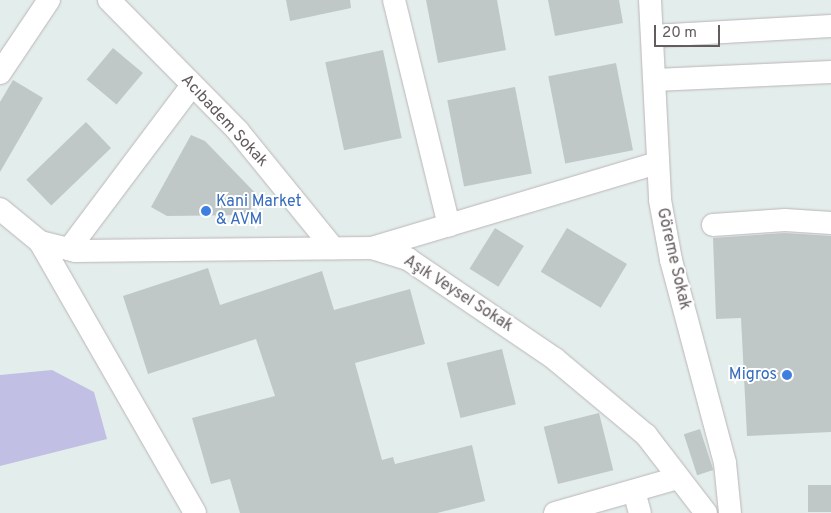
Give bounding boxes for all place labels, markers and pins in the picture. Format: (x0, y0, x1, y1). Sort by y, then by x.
place label: Kani Market & AVM (216, 192, 301, 230)
marker: Kani Market & AVM (200, 205, 212, 217)
place label: Migros (729, 365, 777, 385)
marker: Migros (781, 369, 793, 381)

